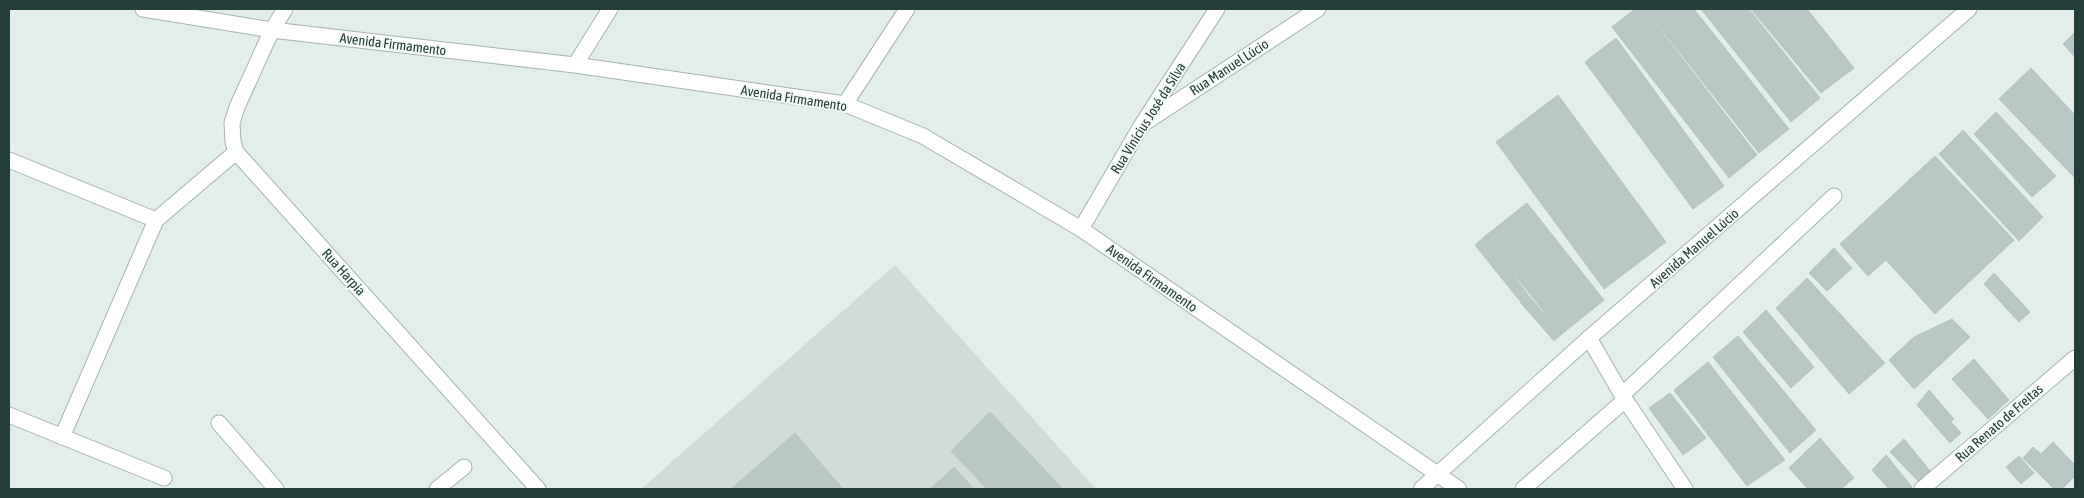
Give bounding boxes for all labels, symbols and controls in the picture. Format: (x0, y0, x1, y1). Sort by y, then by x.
street label: Avenida Firmamento (339, 30, 447, 58)
street label: Rua Manuel Lúcio (1187, 36, 1271, 98)
street label: Rua Vinícius José da Silva (1107, 59, 1189, 177)
street label: Avenida Firmamento (740, 82, 848, 114)
street label: Avenida Manuel Lúcio (1646, 205, 1742, 291)
street label: Avenida Firmamento (1104, 241, 1200, 315)
street label: Rua Harpia (319, 245, 369, 299)
street label: Rua Renato de Freitas (1952, 381, 2046, 465)

